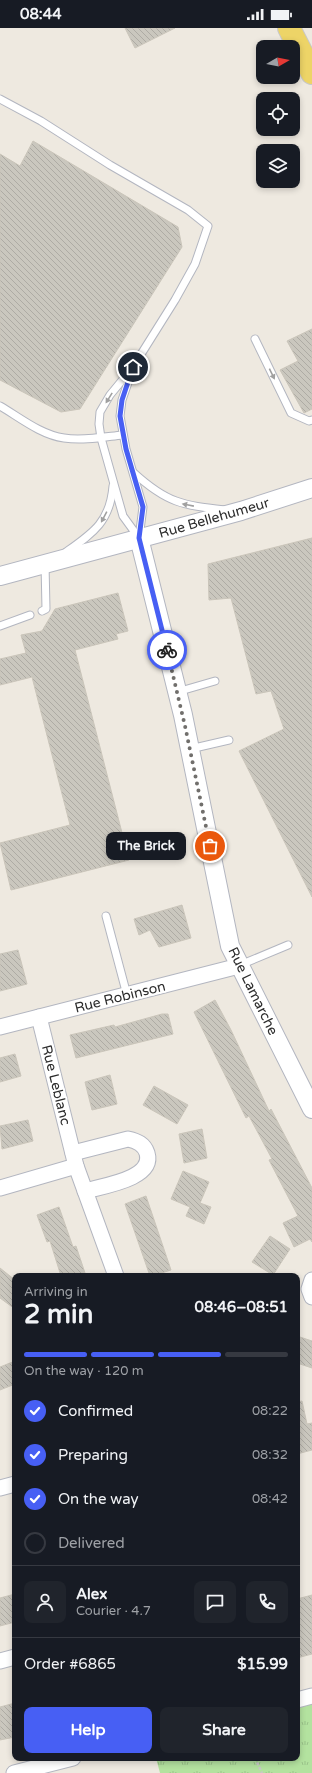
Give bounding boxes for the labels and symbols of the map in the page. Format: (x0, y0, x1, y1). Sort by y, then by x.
north arrow (256, 40, 300, 84)
pin (116, 350, 150, 384)
one-way arrow (269, 368, 275, 380)
one-way arrow (105, 393, 113, 403)
street label: Rue Bellehumeur (157, 494, 272, 542)
one-way arrow (182, 502, 195, 508)
one-way arrow (101, 511, 108, 523)
courier (147, 630, 187, 670)
pin (193, 829, 227, 863)
callout: The Brick (106, 832, 186, 860)
street label: Rue Lamarche (224, 944, 282, 1038)
street label: Rue Robinson (73, 977, 167, 1017)
street label: Rue Leblanc (38, 1043, 74, 1127)

